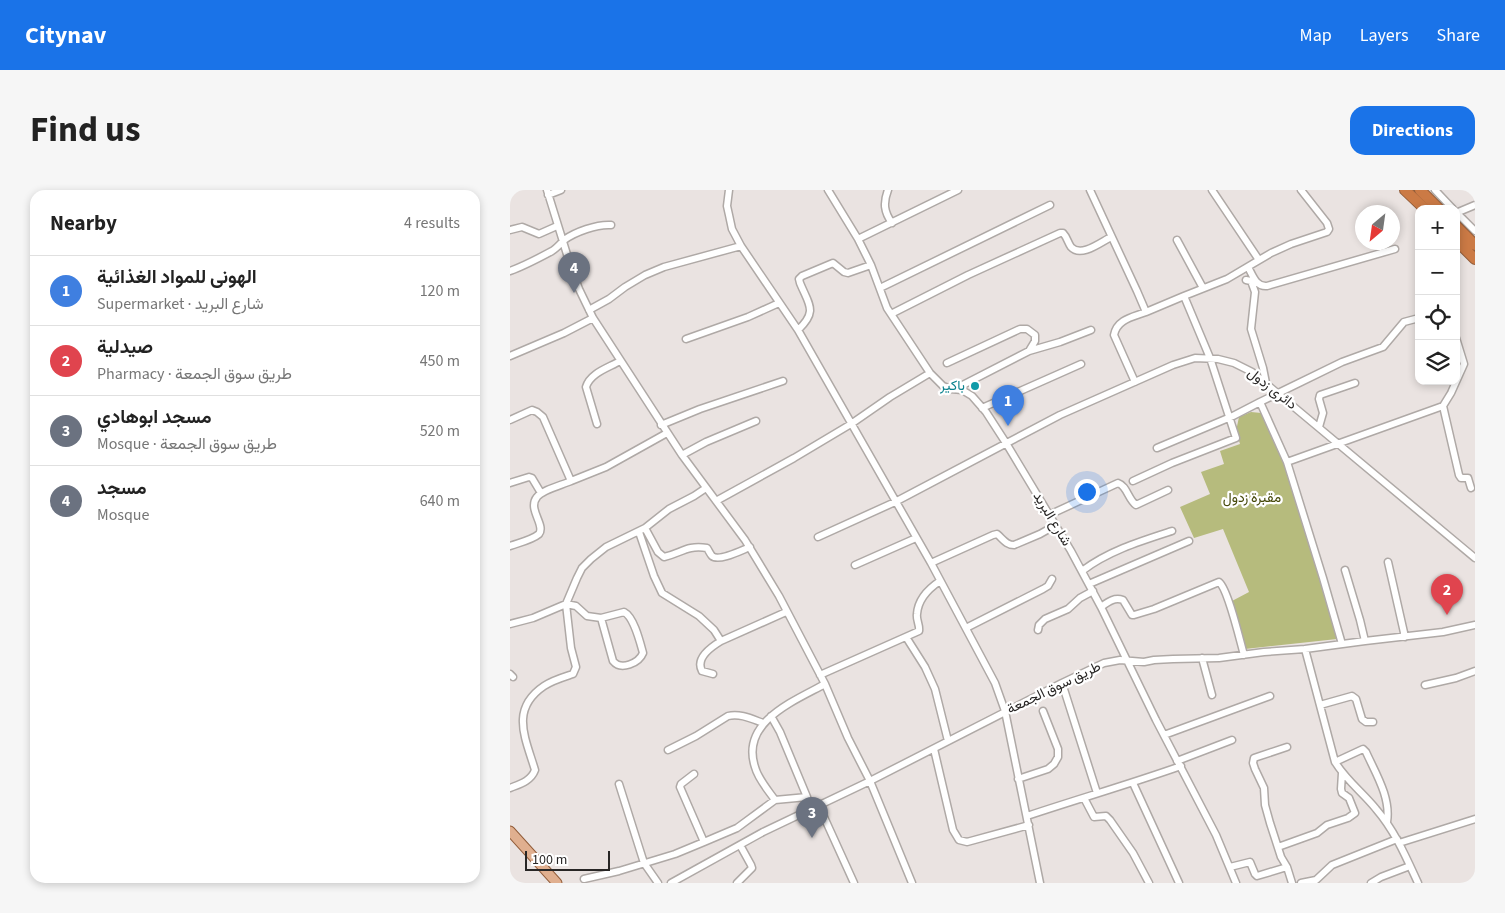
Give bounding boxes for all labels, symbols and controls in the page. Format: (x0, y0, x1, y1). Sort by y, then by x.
text: Citynav (25, 18, 106, 53)
text: Map (1300, 23, 1332, 48)
text: Layers (1360, 23, 1409, 48)
text: Share (1437, 23, 1480, 48)
text: Find us (30, 105, 140, 155)
button: Directions (1350, 106, 1475, 155)
north arrow (1355, 205, 1400, 250)
map controls (1415, 205, 1460, 385)
button: + (1415, 205, 1460, 250)
text: Nearby (50, 208, 117, 238)
text: 4 results (404, 212, 460, 234)
button: − (1415, 250, 1460, 295)
pin: 4 (558, 252, 590, 293)
text: الهونى للمواد الغذائية (97, 264, 257, 291)
text: 1 (62, 280, 70, 302)
text: 120 m (420, 280, 460, 302)
text: Supermarket · شارع البريد (97, 293, 264, 315)
button: locate (1415, 295, 1460, 340)
text: صيدلية (97, 334, 153, 361)
button: layers (1415, 340, 1460, 385)
text: 2 (62, 350, 70, 372)
text: 450 m (420, 350, 460, 372)
text: Pharmacy · طريق سوق الجمعة (97, 363, 292, 385)
street label: دائرى زدول (1243, 363, 1301, 415)
place label: باكير (939, 376, 965, 396)
marker: باكير (969, 380, 981, 392)
pin: 1 (992, 385, 1024, 426)
text: مسجد ابوهادي (97, 404, 212, 431)
text: 3 (62, 420, 70, 442)
text: 520 m (420, 420, 460, 442)
text: Mosque · طريق سوق الجمعة (97, 433, 277, 455)
text: مسجد (97, 475, 147, 502)
your location (1074, 479, 1100, 505)
street label: شارع البريد (1028, 488, 1076, 550)
park label: مقبرة زدول (1223, 488, 1281, 508)
text: 4 (62, 490, 70, 512)
text: 640 m (420, 490, 460, 512)
text: Mosque (97, 504, 150, 526)
pin: 2 (1431, 574, 1463, 615)
street label: طريق سوق الجمعة (1004, 657, 1104, 719)
pin: 3 (796, 797, 828, 838)
scale bar (525, 848, 610, 871)
text: 100 m (532, 850, 567, 870)

